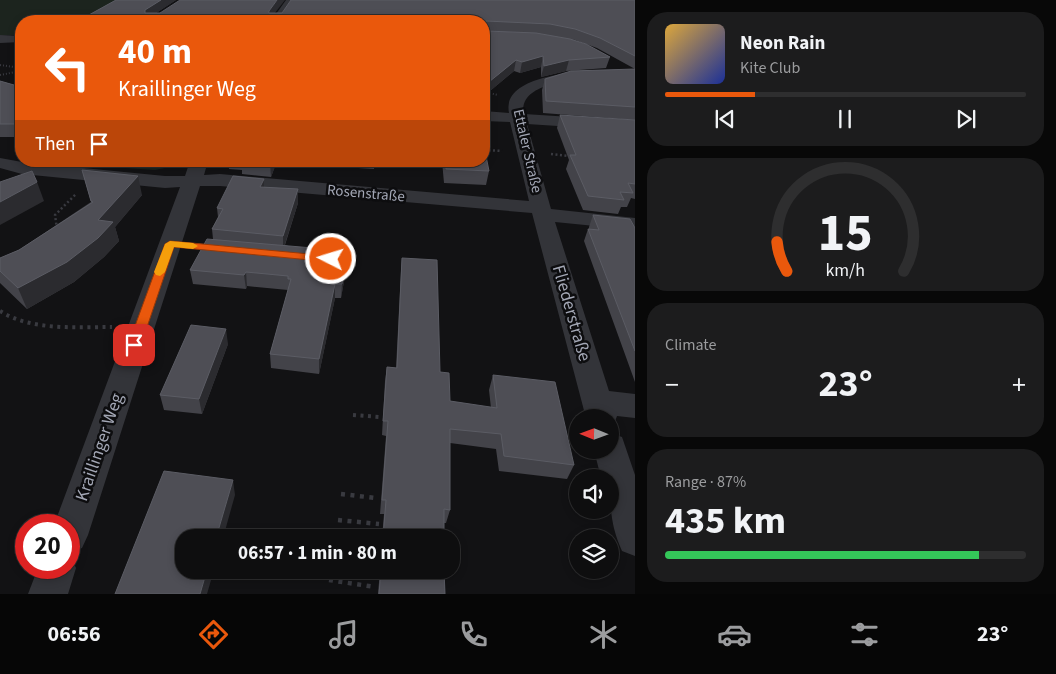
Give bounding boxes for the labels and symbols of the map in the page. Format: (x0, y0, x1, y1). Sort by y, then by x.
street label: Ettaler Straße (508, 107, 547, 195)
street label: Rosenstraße (326, 180, 406, 207)
position arrow (304, 232, 356, 284)
street label: Fliederstraße (546, 262, 597, 364)
pin (113, 324, 155, 366)
street label: Kraillinger Weg (69, 390, 130, 505)
north arrow (569, 409, 619, 459)
speed limit sign: 20 (15, 514, 80, 579)

